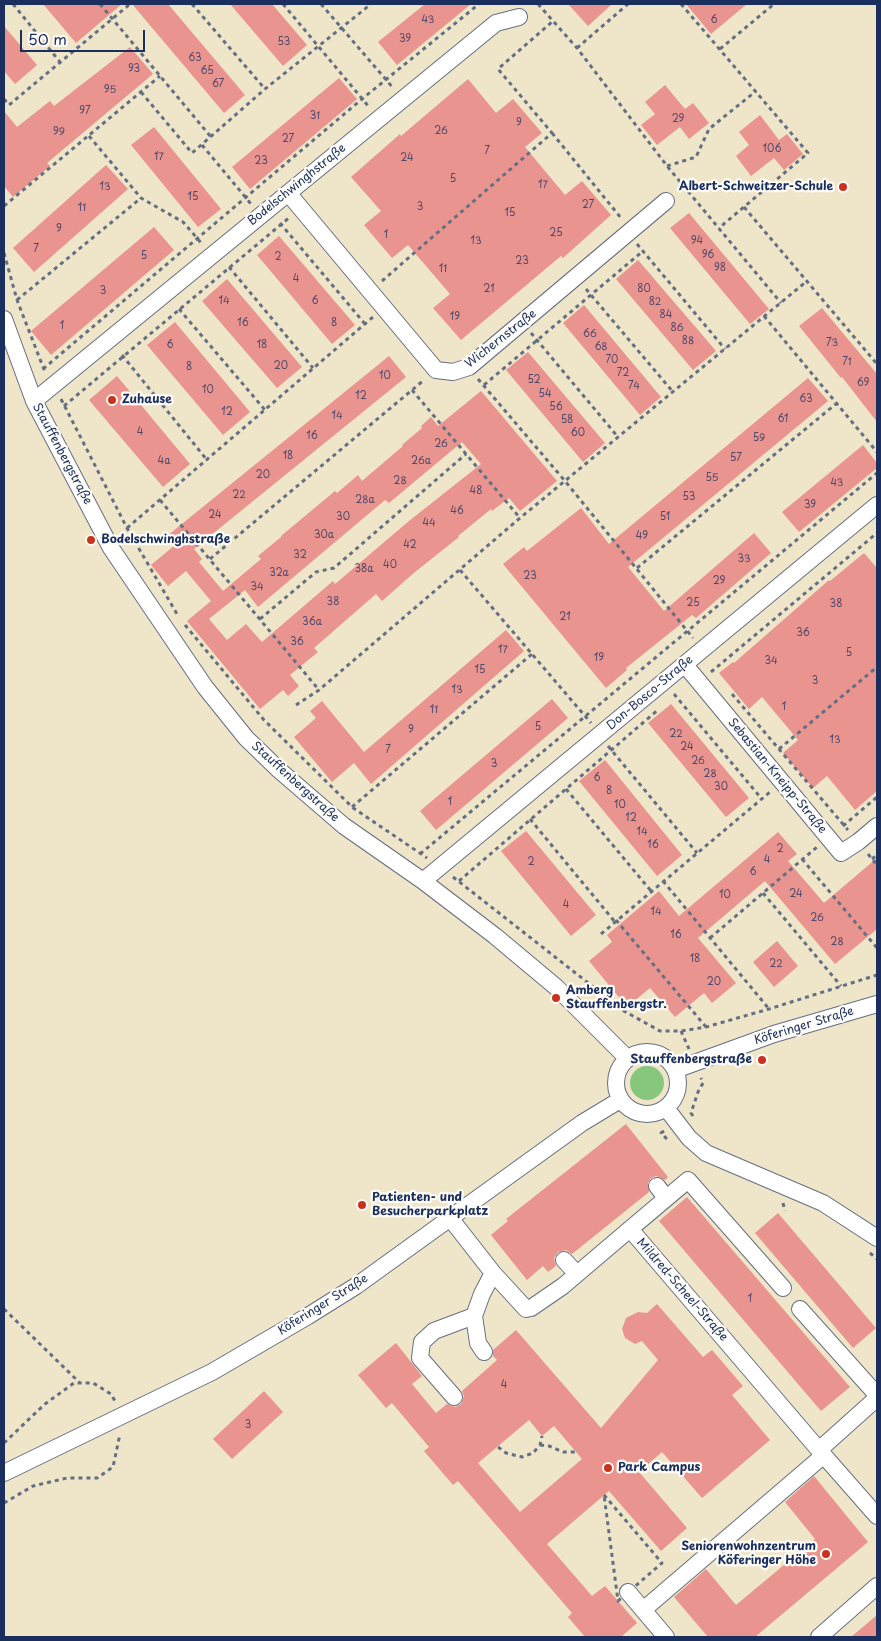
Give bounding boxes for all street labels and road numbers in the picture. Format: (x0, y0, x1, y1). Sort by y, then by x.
street label: Bodelschwinghstraße (245, 141, 349, 229)
street label: Wichernstraße (463, 307, 539, 371)
street label: Stauffenbergstraße (29, 401, 95, 507)
street label: Don-Bosco-Straße (604, 653, 696, 733)
street label: Sebastian-Kneipp-Straße (725, 715, 829, 837)
street label: Stauffenbergstraße (248, 739, 342, 825)
street label: Köferinger Straße (752, 1004, 856, 1048)
street label: Mildred-Scheel-Straße (633, 1236, 731, 1344)
street label: Köferinger Straße (275, 1271, 371, 1339)

